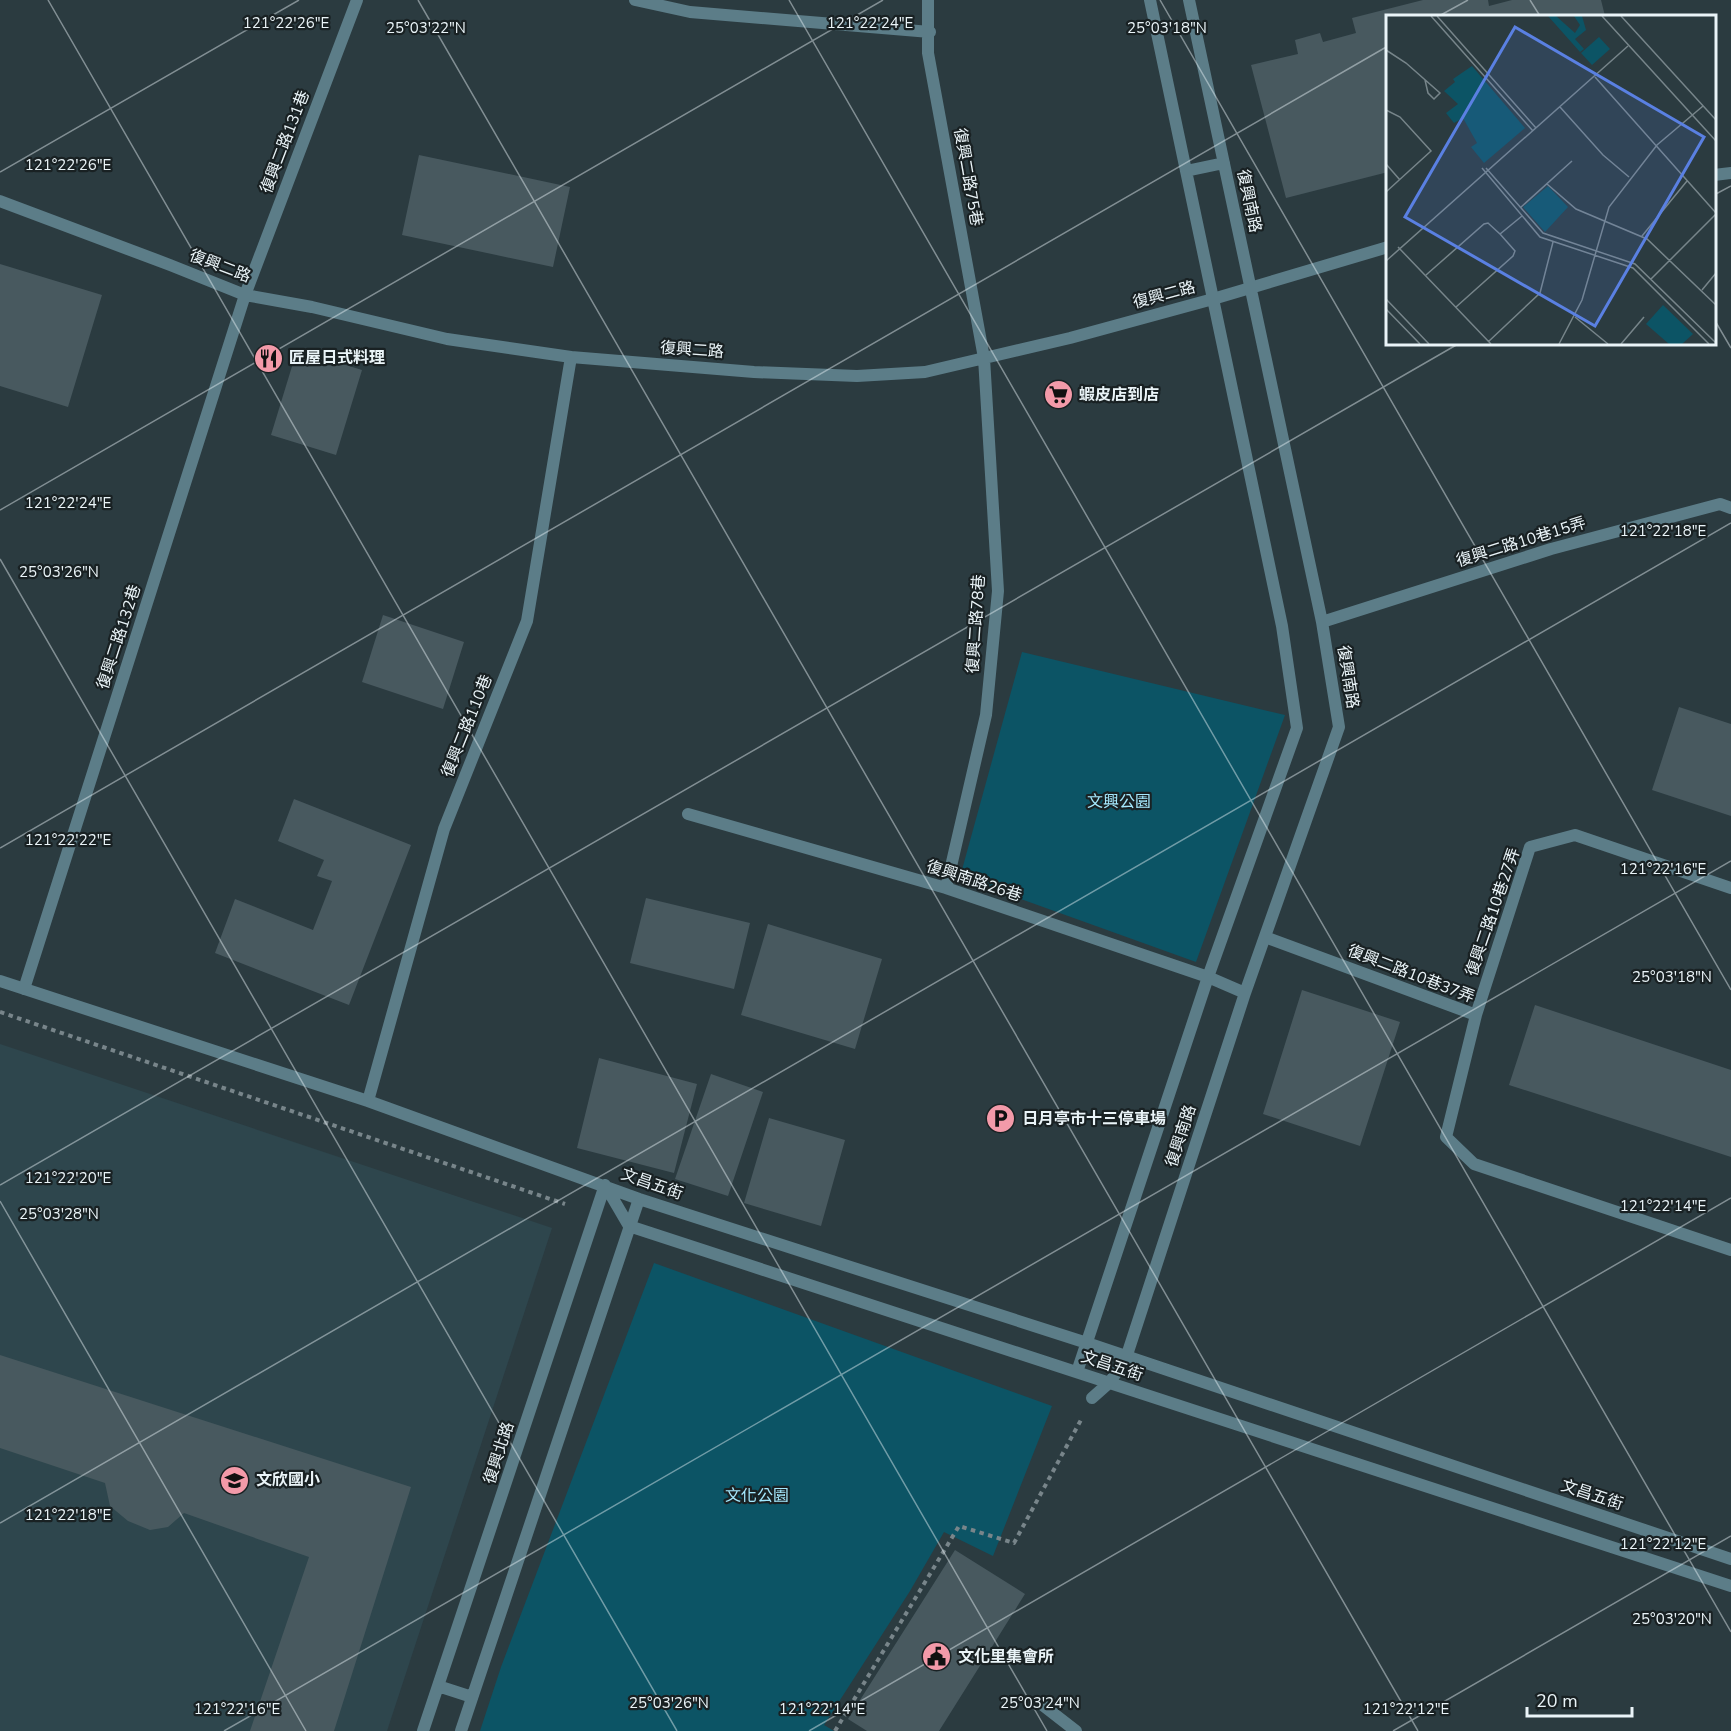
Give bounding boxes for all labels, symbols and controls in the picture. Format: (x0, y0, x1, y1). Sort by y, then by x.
text: 121°22'26"E (243, 13, 329, 33)
text: 121°22'24"E (827, 13, 913, 33)
inset map (1386, 15, 1716, 345)
text: 25°03'22"N (386, 18, 466, 38)
text: 25°03'18"N (1127, 18, 1207, 38)
street label: 復興二路131巷 (255, 87, 315, 197)
street label: 復興二路75巷 (949, 126, 987, 228)
text: 121°22'26"E (25, 155, 111, 175)
street label: 復興南路 (1232, 167, 1266, 235)
street label: 復興二路 (186, 244, 254, 288)
street label: 復興二路 (1130, 276, 1198, 314)
street label: 復興二路 (659, 337, 725, 363)
restaurant icon: 匠屋日式料理 (252, 342, 284, 374)
place label: 匠屋日式料理 (289, 347, 385, 369)
supermarket icon: 蝦皮店到店 (1042, 379, 1074, 411)
place label: 蝦皮店到店 (1079, 384, 1159, 406)
text: 121°22'24"E (25, 493, 111, 513)
street label: 復興二路10巷15弄 (1454, 512, 1588, 572)
text: 121°22'18"E (1620, 521, 1706, 541)
text: 25°03'26"N (19, 562, 99, 582)
street label: 復興二路78巷 (962, 574, 990, 674)
street label: 復興二路132巷 (92, 582, 146, 692)
street label: 復興南路 (1332, 644, 1364, 710)
street label: 復興二路110巷 (436, 671, 498, 781)
park label: 文興公園 (1087, 791, 1151, 813)
text: 121°22'22"E (25, 830, 111, 850)
street label: 復興二路10巷27弄 (1461, 845, 1525, 979)
street label: 復興南路26巷 (923, 855, 1025, 907)
text: 121°22'16"E (1620, 859, 1706, 879)
street label: 復興二路10巷37弄 (1344, 940, 1478, 1008)
text: 25°03'18"N (1632, 967, 1712, 987)
street label: 復興南路 (1161, 1102, 1201, 1170)
parking icon: 日月亭市十三停車場 (985, 1103, 1017, 1135)
place label: 日月亭市十三停車場 (1022, 1108, 1166, 1130)
street label: 文昌五街 (618, 1163, 686, 1205)
text: 121°22'20"E (25, 1168, 111, 1188)
text: 121°22'14"E (1620, 1196, 1706, 1216)
text: 25°03'28"N (19, 1204, 99, 1224)
street label: 文昌五街 (1078, 1346, 1146, 1386)
street label: 復興北路 (479, 1419, 519, 1487)
school or university icon: 文欣國小 (219, 1464, 251, 1496)
place label: 文欣國小 (256, 1469, 320, 1491)
street label: 文昌五街 (1558, 1475, 1626, 1515)
park label: 文化公園 (725, 1485, 789, 1507)
text: 121°22'18"E (25, 1505, 111, 1525)
text: 121°22'12"E (1620, 1534, 1706, 1554)
text: 25°03'20"N (1632, 1609, 1712, 1629)
public building icon: 文化里集會所 (921, 1641, 953, 1673)
place label: 文化里集會所 (958, 1646, 1054, 1668)
scale bar (1527, 1680, 1632, 1718)
text: 20 m (1536, 1689, 1578, 1713)
text: 25°03'26"N (629, 1693, 709, 1713)
text: 25°03'24"N (1000, 1693, 1080, 1713)
text: 121°22'16"E (194, 1699, 280, 1719)
text: 121°22'14"E (779, 1699, 865, 1719)
text: 121°22'12"E (1363, 1699, 1449, 1719)

